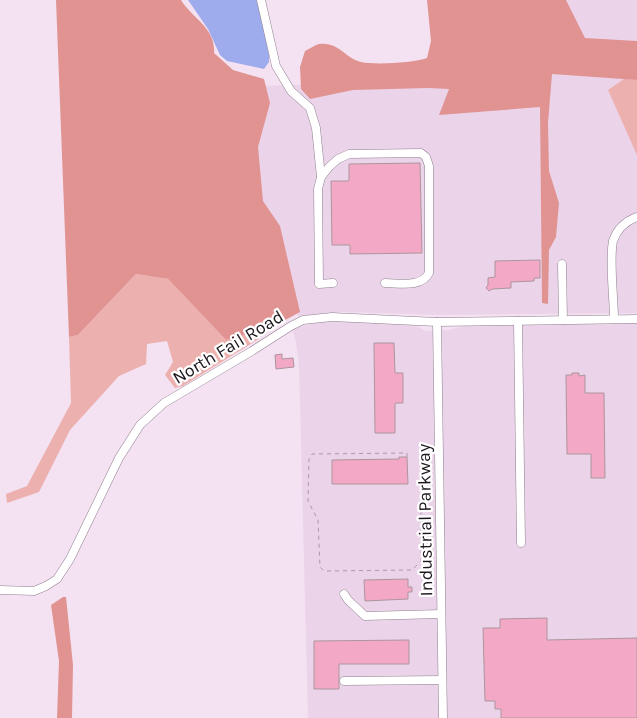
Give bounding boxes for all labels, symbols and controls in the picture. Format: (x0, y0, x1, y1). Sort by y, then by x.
street label: North Fail Road (169, 305, 287, 389)
street label: Industrial Parkway (413, 443, 437, 597)

